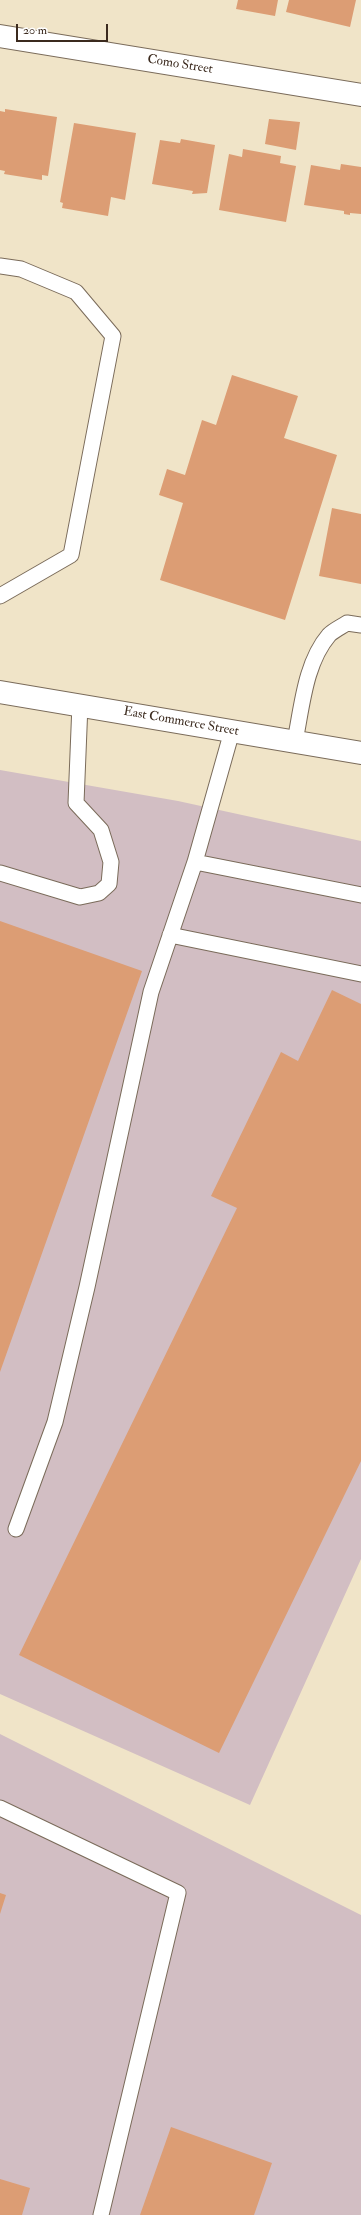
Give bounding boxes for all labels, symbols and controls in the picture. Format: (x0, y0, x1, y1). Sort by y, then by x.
scale bar (18, 16, 110, 42)
text: 20 m (23, 23, 47, 38)
street label: Como Street (146, 52, 214, 78)
street label: East Commerce Street (122, 704, 240, 740)

